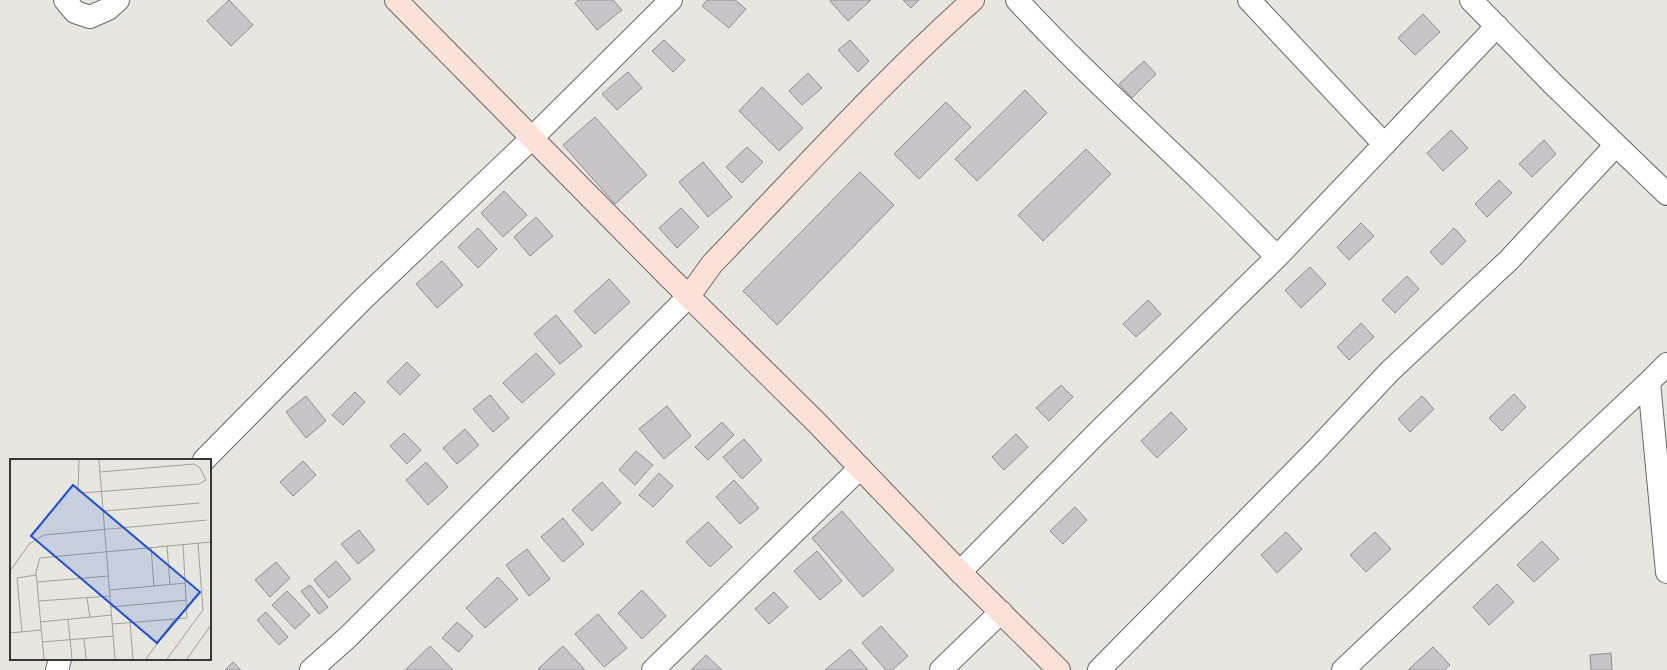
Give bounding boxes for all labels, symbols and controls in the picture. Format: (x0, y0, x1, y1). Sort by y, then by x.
inset map (10, 459, 211, 660)

